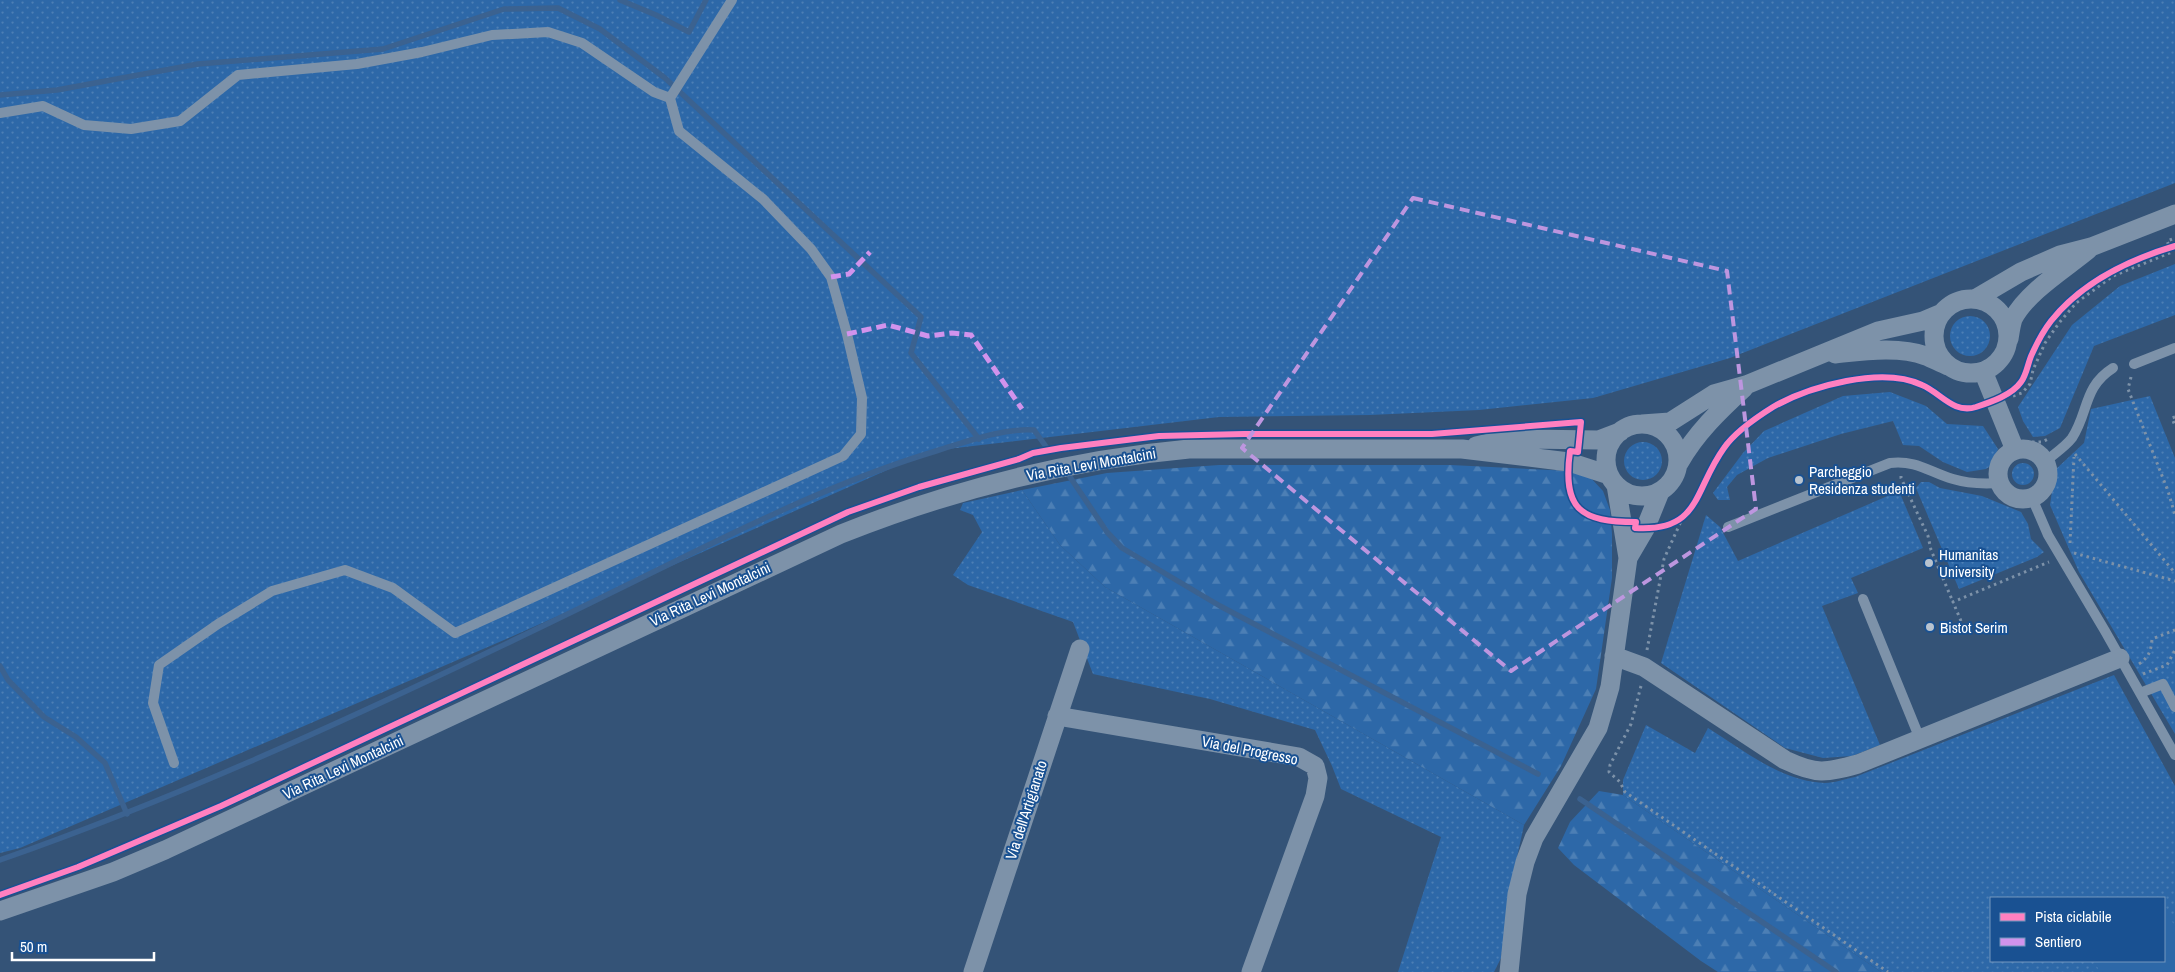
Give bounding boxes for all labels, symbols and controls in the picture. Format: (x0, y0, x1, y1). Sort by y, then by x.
street label: Via Rita Levi Montalcini (1025, 442, 1157, 486)
place label: Parcheggio Residenza studenti (1809, 461, 1915, 499)
marker: Parcheggio Residenza studenti (1793, 474, 1805, 486)
place label: Humanitas University (1939, 544, 1998, 582)
street label: Via Rita Levi Montalcini (646, 557, 774, 631)
marker: Humanitas University (1923, 557, 1935, 569)
place label: Bistot Serim (1940, 617, 2008, 638)
marker: Bistot Serim (1924, 621, 1936, 633)
street label: Via Rita Levi Montalcini (279, 730, 407, 804)
street label: Via del Progresso (1200, 730, 1300, 770)
street label: Via dell'Artigianato (1000, 757, 1052, 862)
legend (1990, 897, 2165, 962)
text: Pista ciclabile (2035, 906, 2112, 927)
scale bar (12, 930, 155, 962)
text: Sentiero (2035, 931, 2082, 952)
text: 50 m (20, 936, 47, 957)

